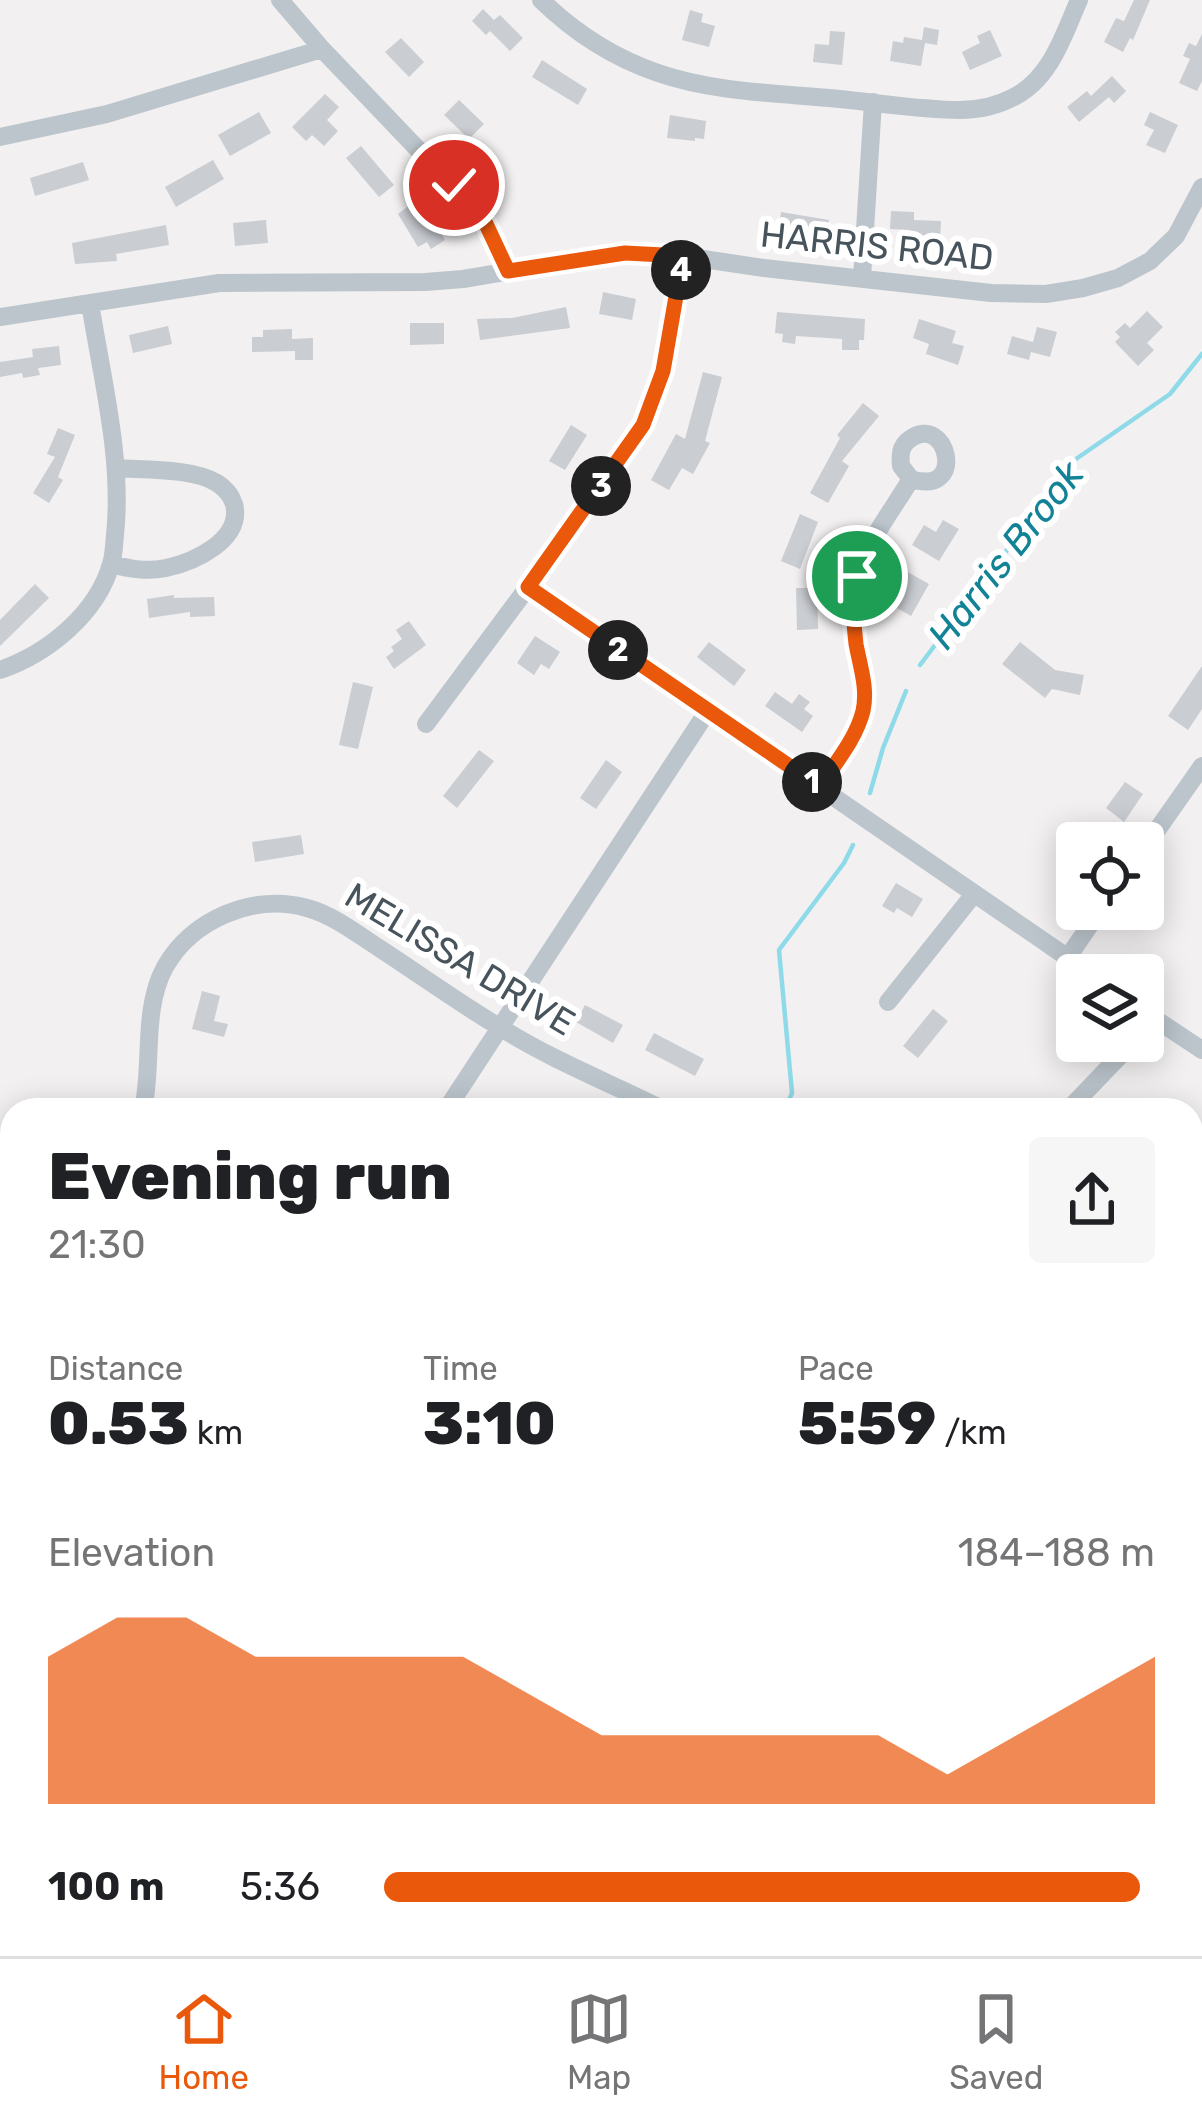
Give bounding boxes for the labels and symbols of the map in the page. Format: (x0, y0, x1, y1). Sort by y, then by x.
pin (403, 134, 505, 236)
street label: HARRIS ROAD (758, 212, 996, 280)
pin: 4 (651, 240, 711, 300)
water label: Harris Brook (919, 451, 1094, 658)
pin: 3 (571, 456, 631, 516)
pin (806, 525, 908, 627)
pin: 2 (588, 620, 648, 680)
pin: 1 (782, 752, 842, 812)
street label: MELISSA DRIVE (337, 873, 583, 1045)

